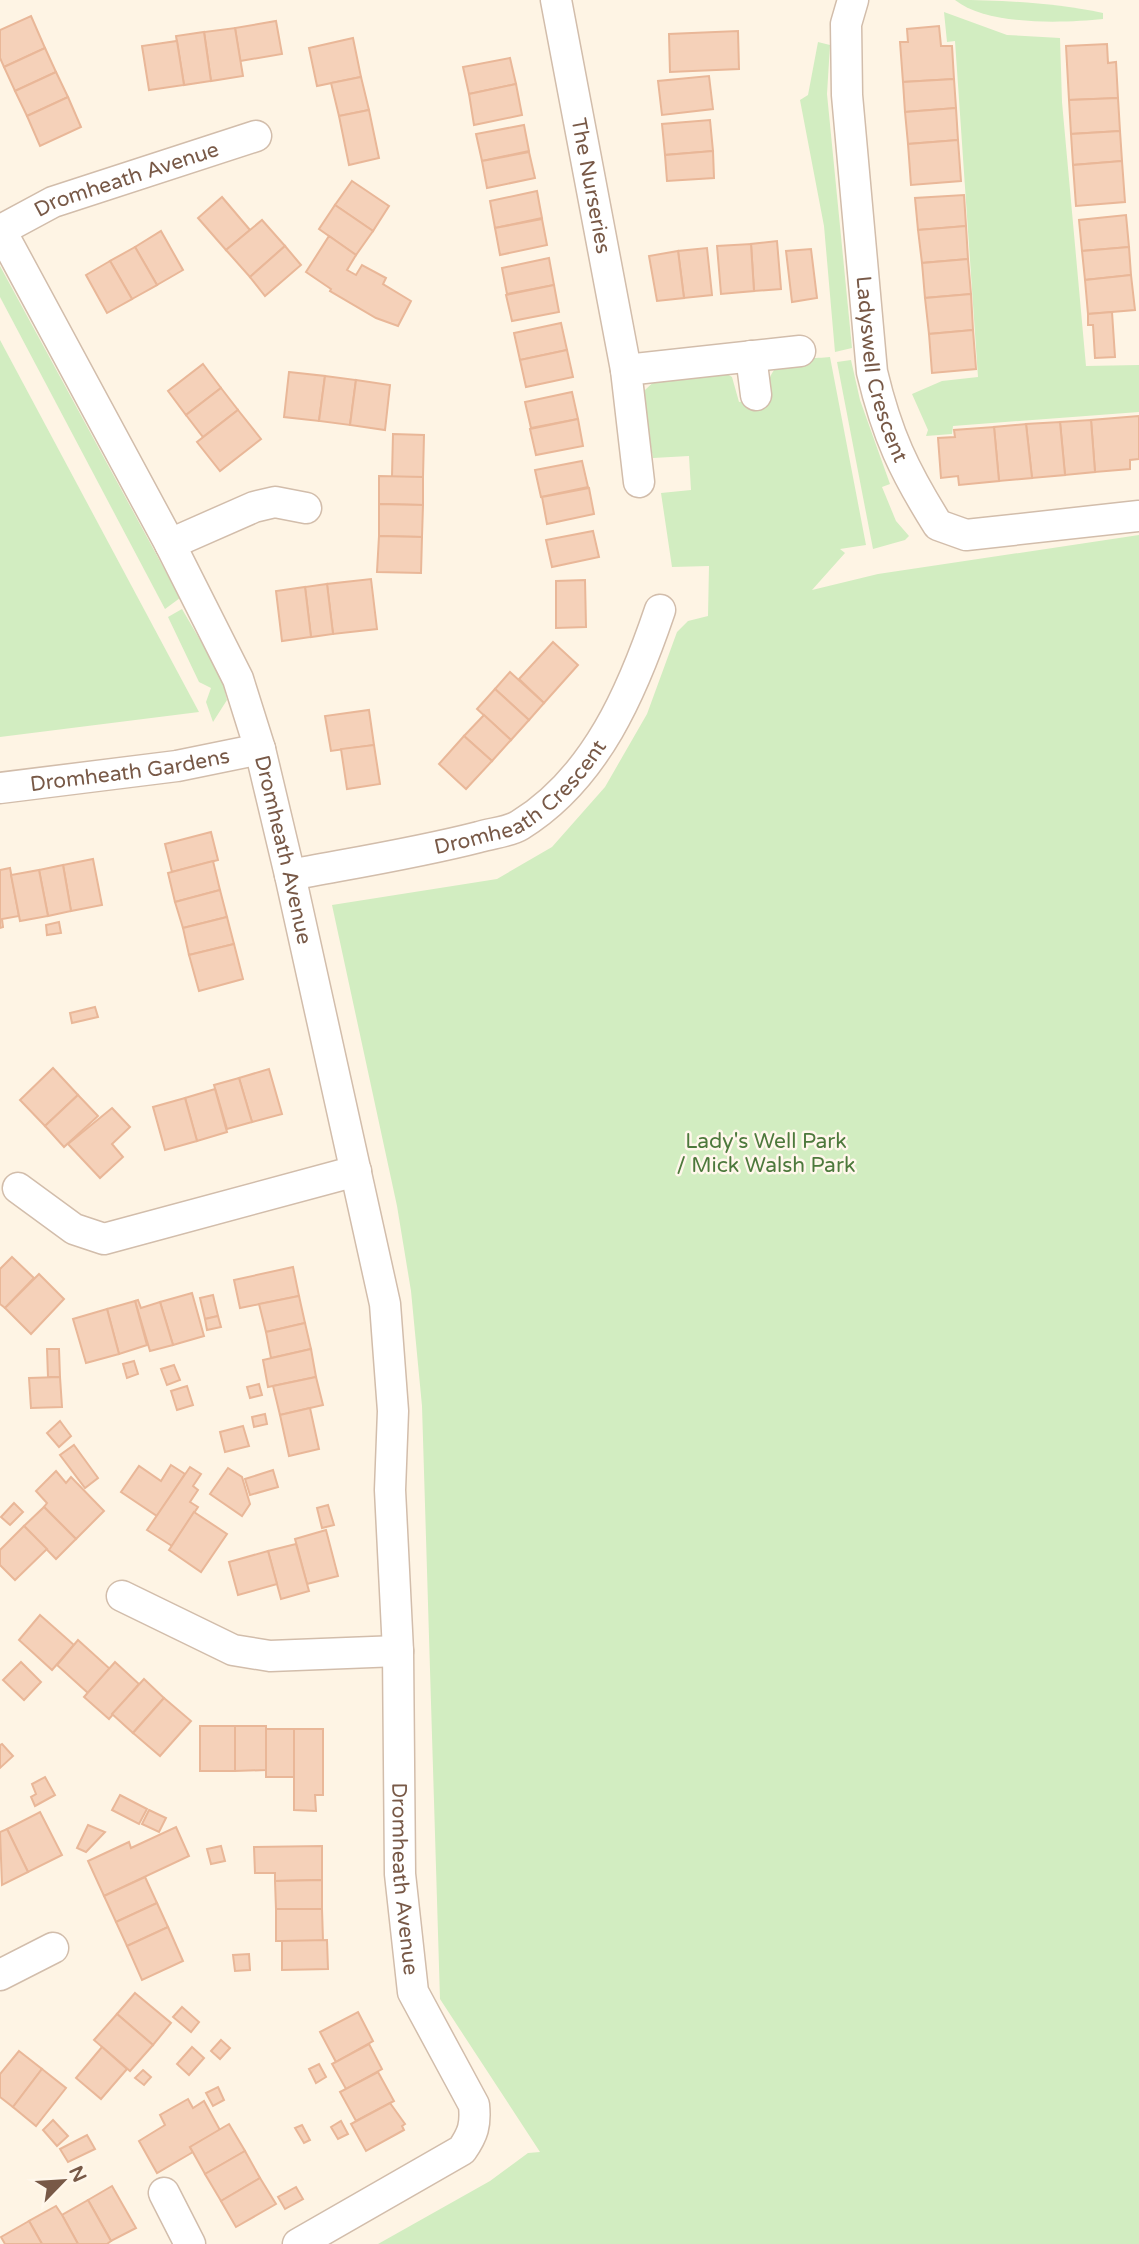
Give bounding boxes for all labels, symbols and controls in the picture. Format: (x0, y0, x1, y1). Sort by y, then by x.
street label: The Nurseries (566, 116, 616, 256)
street label: Dromheath Avenue (30, 136, 222, 222)
street label: Ladyswell Crescent (851, 275, 913, 466)
street label: Dromheath Crescent (432, 735, 612, 860)
street label: Dromheath Gardens (29, 743, 232, 797)
street label: Dromheath Avenue (249, 753, 317, 947)
park label: Lady's Well Park / Mick Walsh Park (677, 1129, 855, 1178)
street label: Dromheath Avenue (387, 1782, 424, 1976)
north arrow (28, 2146, 98, 2216)
text: N (64, 2163, 91, 2186)

